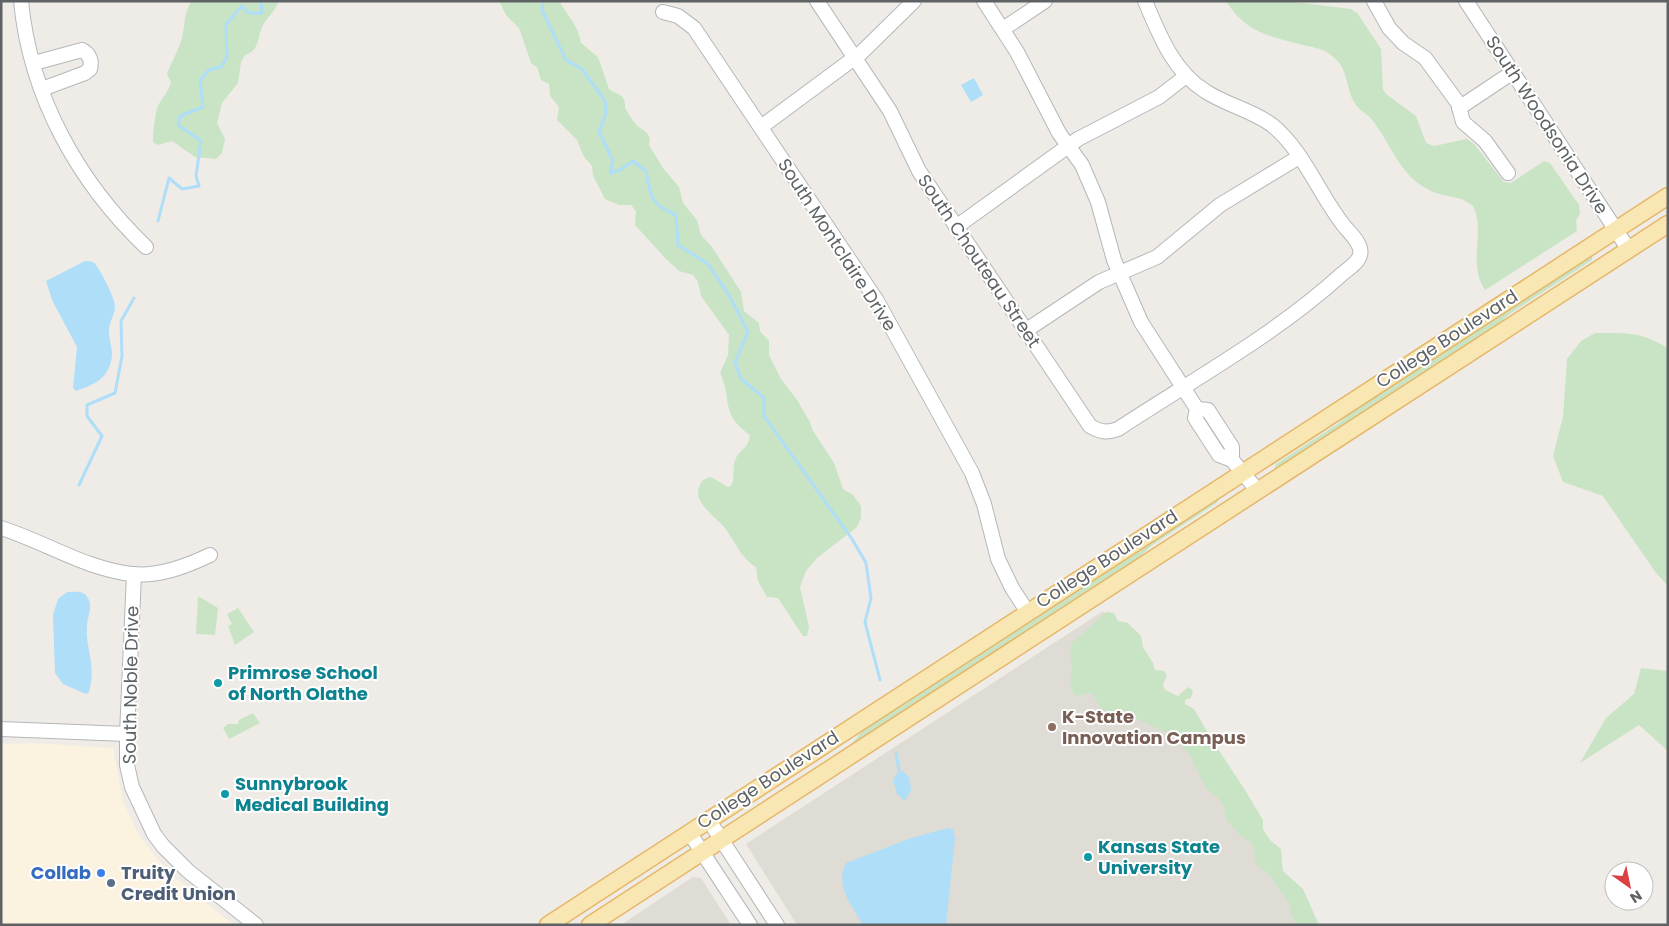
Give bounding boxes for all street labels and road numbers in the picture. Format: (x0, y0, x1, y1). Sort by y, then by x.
street label: South Woodsonia Drive (1480, 31, 1615, 219)
street label: South Montclaire Drive (772, 153, 903, 336)
street label: South Chouteau Street (912, 169, 1047, 352)
street label: College Boulevard (1371, 283, 1522, 394)
street label: College Boulevard (1031, 503, 1182, 614)
street label: South Noble Drive (117, 606, 144, 764)
street label: College Boulevard (692, 724, 843, 835)

